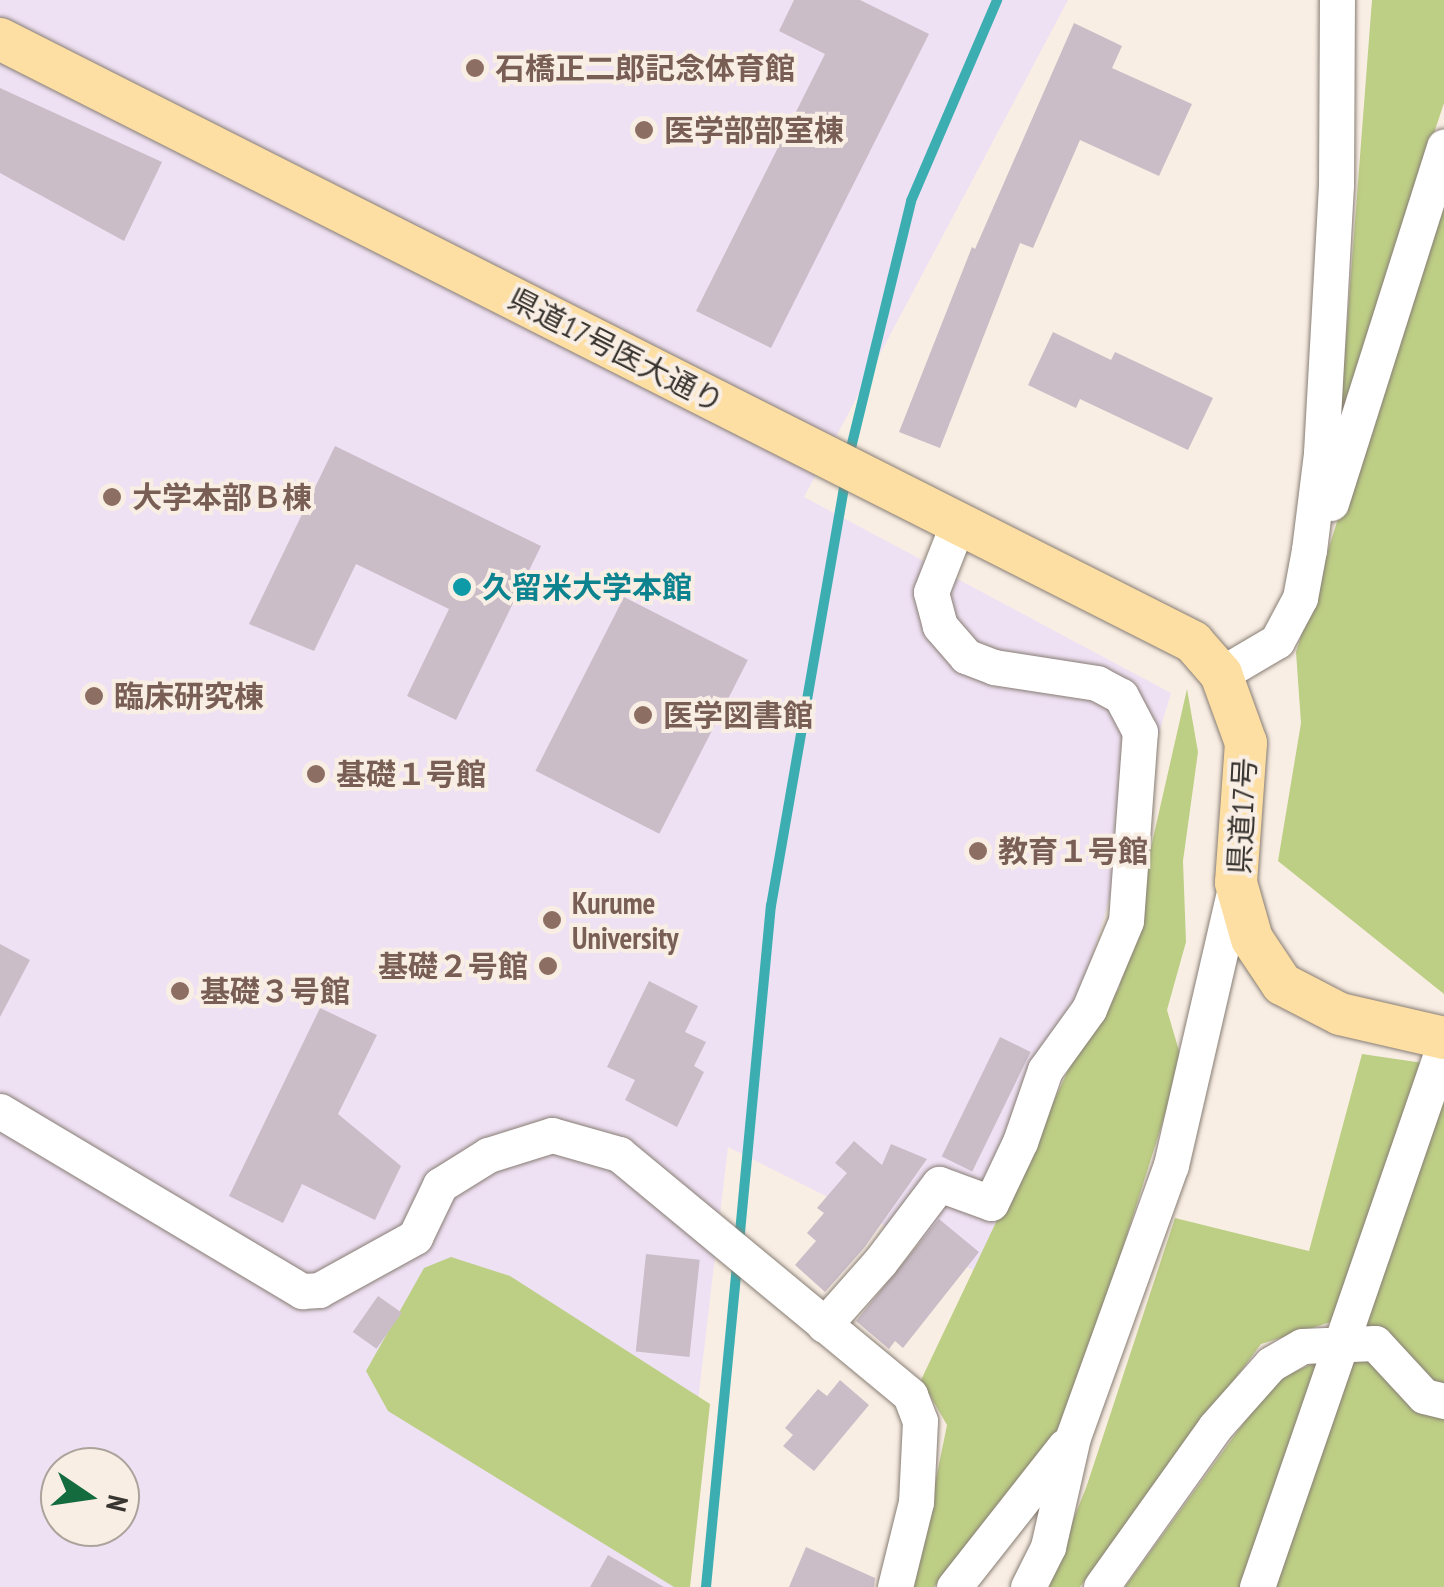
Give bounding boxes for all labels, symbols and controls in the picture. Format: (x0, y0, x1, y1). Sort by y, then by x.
place label: 石橋正二郎記念体育館 (495, 50, 795, 86)
marker: 石橋正二郎記念体育館 (464, 57, 486, 79)
place label: 医学部部室棟 (664, 112, 844, 148)
marker: 医学部部室棟 (633, 119, 655, 141)
street label: 県道17号医大通り (502, 280, 730, 420)
place label: 大学本部Ｂ棟 (132, 479, 312, 515)
marker: 大学本部Ｂ棟 (101, 486, 123, 508)
place label: 久留米大学本館 (482, 569, 692, 605)
marker: 久留米大学本館 (451, 576, 473, 598)
place label: 臨床研究棟 (114, 678, 264, 714)
marker: 臨床研究棟 (83, 685, 105, 707)
place label: 医学図書館 (663, 697, 813, 733)
marker: 医学図書館 (632, 704, 654, 726)
place label: 基礎１号館 (336, 756, 486, 792)
street label: 県道17号 (1221, 757, 1263, 875)
marker: 基礎１号館 (305, 763, 327, 785)
place label: 教育１号館 (998, 833, 1148, 869)
marker: 教育１号館 (967, 840, 989, 862)
place label: Kurume University (572, 885, 678, 956)
marker: Kurume University (541, 909, 563, 931)
place label: 基礎２号館 (378, 948, 528, 984)
marker: 基礎２号館 (537, 955, 559, 977)
place label: 基礎３号館 (200, 973, 350, 1009)
marker: 基礎３号館 (169, 980, 191, 1002)
north arrow (40, 1447, 140, 1547)
text: N (98, 1492, 137, 1515)

